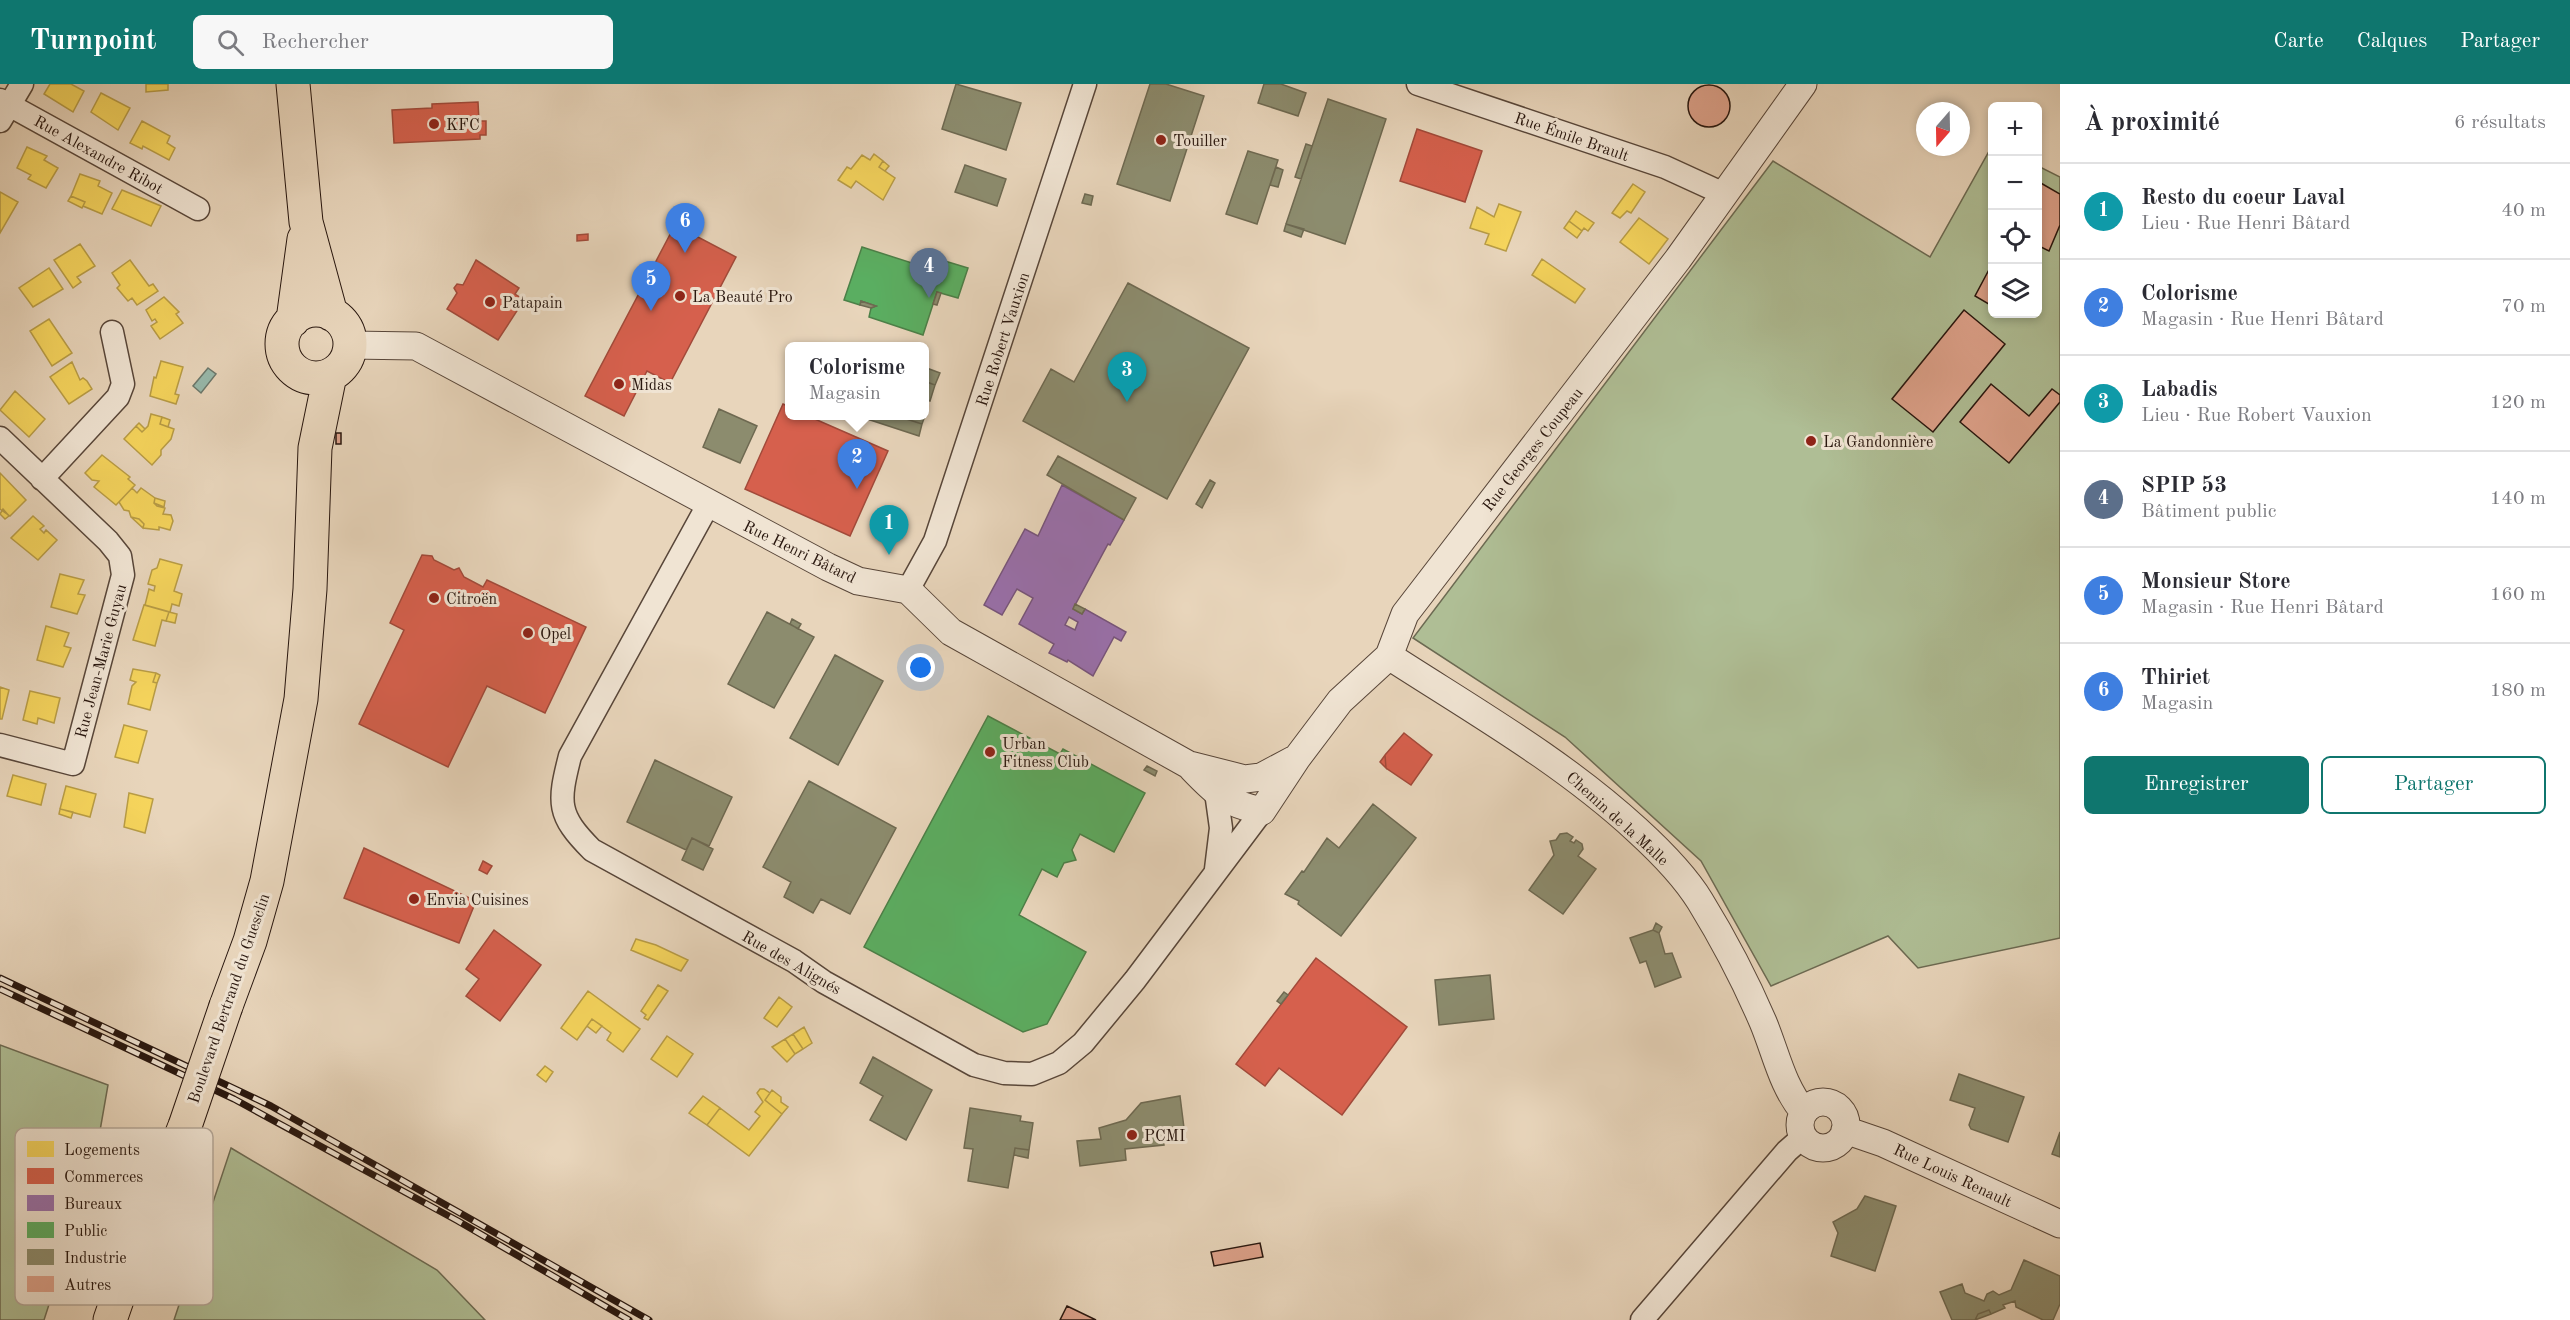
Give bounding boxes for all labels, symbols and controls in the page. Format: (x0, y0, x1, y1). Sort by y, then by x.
search box (193, 15, 613, 69)
icon: search (214, 26, 247, 59)
text: Turnpoint (30, 28, 157, 56)
text: Rechercher (262, 31, 369, 53)
text: Carte (2274, 31, 2324, 52)
text: Calques (2357, 31, 2427, 52)
text: Partager (2460, 31, 2540, 52)
north arrow (1916, 102, 1970, 156)
map controls (1988, 102, 2042, 318)
button: + (1988, 102, 2042, 156)
street label: Rue Émile Brault (1512, 107, 1632, 165)
text: À proximité (2084, 110, 2220, 136)
text: 6 résultats (2454, 113, 2546, 133)
street label: Rue Alexandre Ribot (31, 114, 166, 198)
marker: KFC (427, 117, 441, 131)
place label: KFC (446, 118, 480, 134)
marker: Touiller (1154, 133, 1168, 147)
place label: Touiller (1173, 134, 1227, 150)
button: − (1988, 156, 2042, 210)
text: Resto du coeur Laval (2141, 187, 2345, 209)
text: 1 (2098, 201, 2109, 221)
text: 40 m (2501, 201, 2546, 221)
pin: 6 (666, 204, 704, 253)
button: locate (1988, 210, 2042, 264)
text: Lieu · Rue Henri Bâtard (2141, 214, 2350, 234)
pin: 4 (910, 248, 948, 298)
pin: 5 (632, 262, 670, 311)
button: layers (1988, 264, 2042, 318)
street label: Rue Robert Vauxion (975, 270, 1033, 409)
text: Colorisme (2141, 283, 2238, 305)
marker: La Beauté Pro (673, 289, 687, 303)
place label: La Beauté Pro (692, 290, 793, 306)
marker: Patapain (483, 295, 497, 309)
place label: Patapain (502, 296, 563, 312)
text: 2 (2098, 297, 2109, 317)
text: 70 m (2501, 297, 2546, 317)
text: Magasin · Rue Henri Bâtard (2141, 310, 2384, 330)
popup (785, 342, 929, 420)
pin: 3 (1108, 352, 1146, 402)
text: Colorisme (809, 357, 905, 379)
marker: Midas (612, 377, 626, 391)
place label: Midas (631, 378, 672, 394)
text: Labadis (2141, 379, 2218, 401)
text: Magasin (809, 384, 881, 404)
street label: Rue Georges Coupeau (1481, 385, 1587, 515)
text: 3 (2098, 393, 2109, 413)
text: 120 m (2490, 393, 2546, 413)
text: Lieu · Rue Robert Vauxion (2141, 406, 2372, 426)
marker: La Gandonnière (1804, 434, 1818, 448)
place label: La Gandonnière (1823, 435, 1933, 451)
pin: 2 (838, 440, 876, 489)
text: SPIP 53 (2141, 475, 2227, 497)
text: 4 (2098, 489, 2109, 509)
text: 140 m (2490, 489, 2546, 509)
text: Bâtiment public (2141, 502, 2276, 522)
pin: 1 (870, 506, 908, 555)
street label: Rue Henri Bâtard (740, 519, 858, 587)
text: Monsieur Store (2141, 571, 2291, 593)
street label: Rue Jean-Marie Guyau (74, 582, 130, 740)
text: 5 (2098, 585, 2109, 605)
text: 160 m (2490, 585, 2546, 605)
marker: Citroën (427, 591, 441, 605)
place label: Citroën (446, 592, 497, 608)
text: Magasin · Rue Henri Bâtard (2141, 598, 2384, 618)
marker: Opel (521, 626, 535, 640)
place label: Opel (540, 627, 571, 643)
your location (906, 653, 935, 682)
text: Thiriet (2141, 667, 2210, 689)
text: 6 (2098, 681, 2109, 701)
text: 180 m (2490, 681, 2546, 701)
text: Magasin (2141, 694, 2213, 714)
place label: Urban Fitness Club (1002, 737, 1089, 771)
marker: Urban Fitness Club (983, 745, 997, 759)
button: Enregistrer (2084, 756, 2309, 814)
button: Partager (2321, 756, 2546, 814)
street label: Chemin de la Malle (1563, 770, 1671, 869)
street label: Boulevard Bertrand du Guesclin (186, 891, 274, 1106)
marker: Envia Cuisines (407, 892, 421, 906)
place label: Envia Cuisines (426, 893, 529, 909)
street label: Rue des Alignés (739, 929, 843, 999)
legend (15, 1128, 213, 1305)
marker: PCMI (1125, 1128, 1139, 1142)
place label: PCMI (1144, 1129, 1185, 1145)
street label: Rue Louis Renault (1890, 1142, 2014, 1211)
text: Logements (64, 1143, 140, 1159)
text: Commerces (64, 1170, 143, 1186)
text: Bureaux (64, 1197, 122, 1213)
text: Public (64, 1224, 107, 1240)
text: Industrie (64, 1251, 127, 1267)
text: Autres (64, 1278, 111, 1294)

